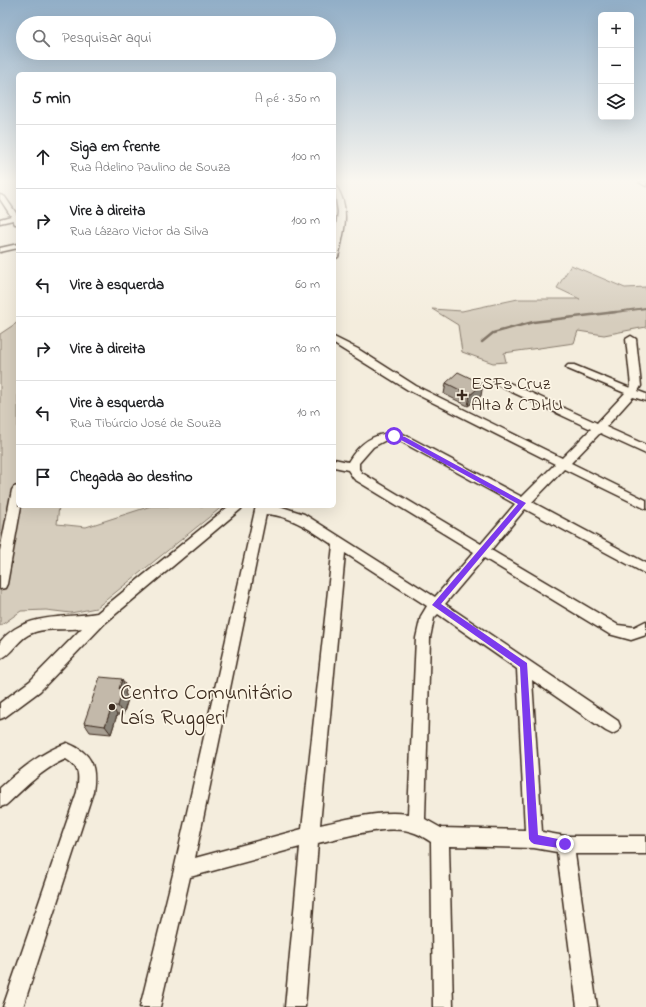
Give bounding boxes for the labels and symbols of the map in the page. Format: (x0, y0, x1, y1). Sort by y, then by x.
place label: ESFs Cruz Alta & CDHU (471, 372, 563, 419)
marker: ESFs Cruz Alta & CDHU (456, 389, 468, 401)
route start (385, 427, 403, 445)
place label: Centro Comunitário Laís Ruggeri (120, 678, 293, 736)
marker: Centro Comunitário Laís Ruggeri (107, 702, 117, 712)
route end (556, 835, 574, 853)

